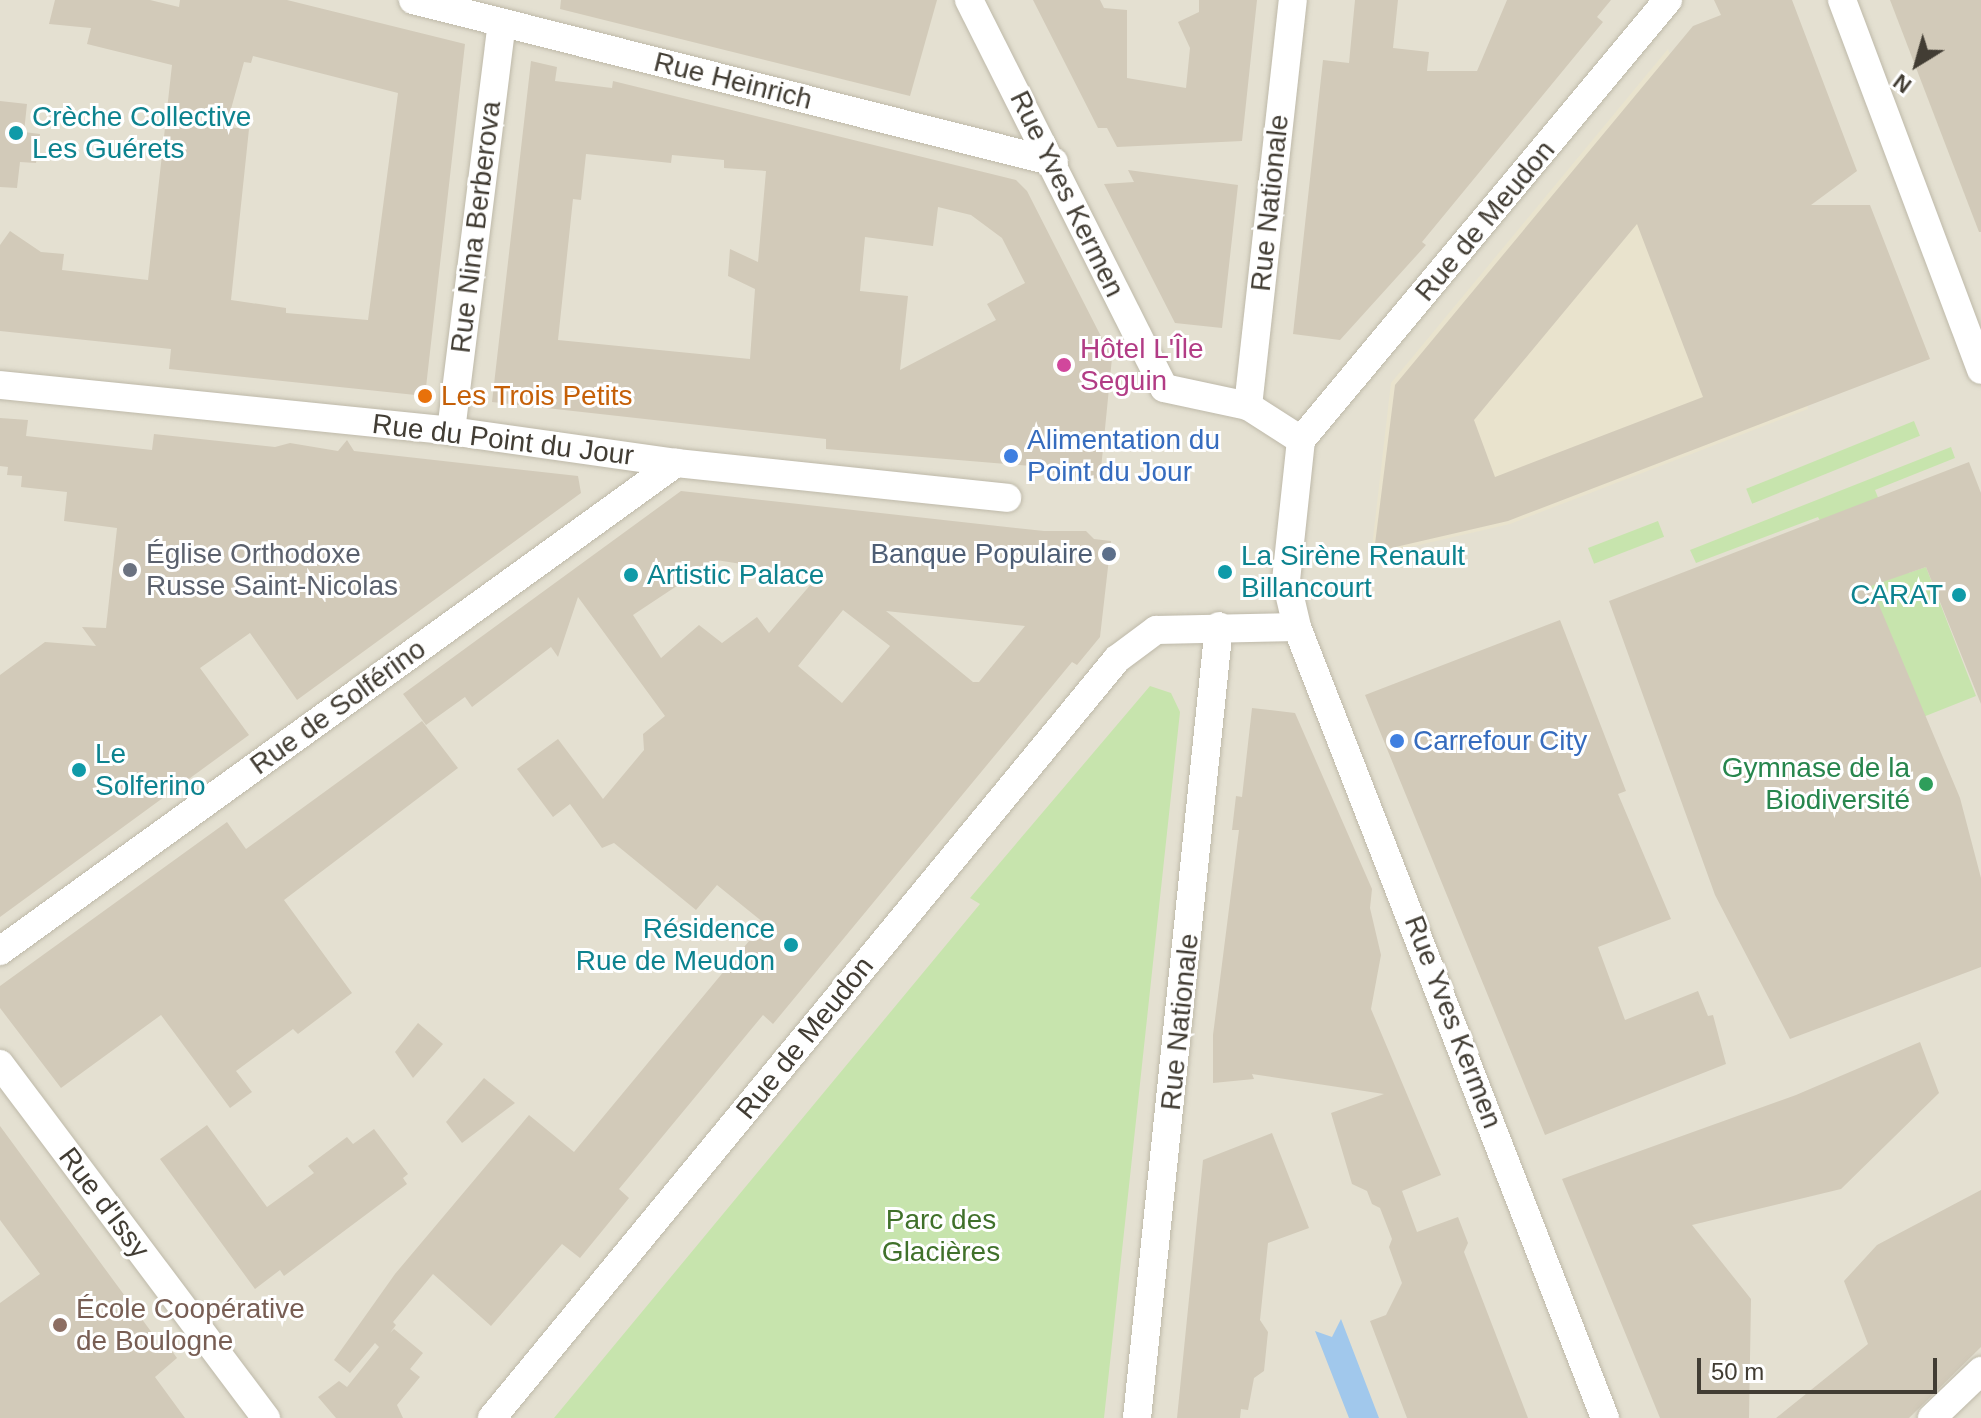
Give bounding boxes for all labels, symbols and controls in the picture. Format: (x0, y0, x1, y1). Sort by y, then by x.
north arrow (1877, 24, 1957, 104)
street label: Rue Heinrich (650, 45, 816, 117)
text: N (1888, 69, 1916, 98)
street label: Rue Yves Kermen (1002, 85, 1132, 303)
street label: Rue Nina Berberova (444, 99, 508, 355)
place label: Crèche Collective Les Guérets (32, 100, 251, 166)
street label: Rue Nationale (1244, 113, 1296, 293)
marker: Crèche Collective Les Guérets (7, 124, 25, 142)
street label: Rue de Meudon (1408, 134, 1562, 308)
place label: Hôtel L'Île Seguin (1080, 332, 1204, 398)
marker: Hôtel L'Île Seguin (1055, 356, 1073, 374)
place label: Les Trois Petits (441, 379, 633, 413)
marker: Les Trois Petits (416, 387, 434, 405)
street label: Rue du Point du Jour (370, 407, 636, 473)
place label: Alimentation du Point du Jour (1027, 423, 1220, 489)
marker: Alimentation du Point du Jour (1002, 447, 1020, 465)
place label: Église Orthodoxe Russe Saint-Nicolas (146, 537, 398, 603)
place label: Banque Populaire (870, 537, 1093, 571)
place label: La Sirène Renault Billancourt (1241, 539, 1465, 605)
marker: Banque Populaire (1100, 545, 1118, 563)
place label: Artistic Palace (647, 558, 824, 592)
marker: Église Orthodoxe Russe Saint-Nicolas (121, 561, 139, 579)
marker: La Sirène Renault Billancourt (1216, 563, 1234, 581)
marker: Artistic Palace (622, 566, 640, 584)
place label: CARAT (1850, 578, 1943, 612)
marker: CARAT (1950, 586, 1968, 604)
street label: Rue de Solférino (244, 632, 432, 782)
place label: Carrefour City (1413, 724, 1587, 758)
marker: Carrefour City (1388, 732, 1406, 750)
place label: Le Solferino (95, 737, 206, 803)
place label: Gymnase de la Biodiversité (1722, 751, 1910, 817)
marker: Le Solferino (70, 761, 88, 779)
marker: Gymnase de la Biodiversité (1917, 775, 1935, 793)
street label: Rue Yves Kermen (1397, 911, 1509, 1133)
place label: Résidence Rue de Meudon (576, 912, 775, 978)
street label: Rue Nationale (1154, 932, 1206, 1112)
marker: Résidence Rue de Meudon (782, 936, 800, 954)
street label: Rue de Meudon (729, 950, 881, 1126)
street label: Rue d'Issy (52, 1141, 156, 1265)
park label: Parc des Glacières (882, 1203, 1000, 1269)
place label: École Coopérative de Boulogne (76, 1292, 305, 1358)
marker: École Coopérative de Boulogne (51, 1316, 69, 1334)
scale bar (1701, 1342, 1941, 1392)
text: 50 m (1711, 1358, 1764, 1385)

